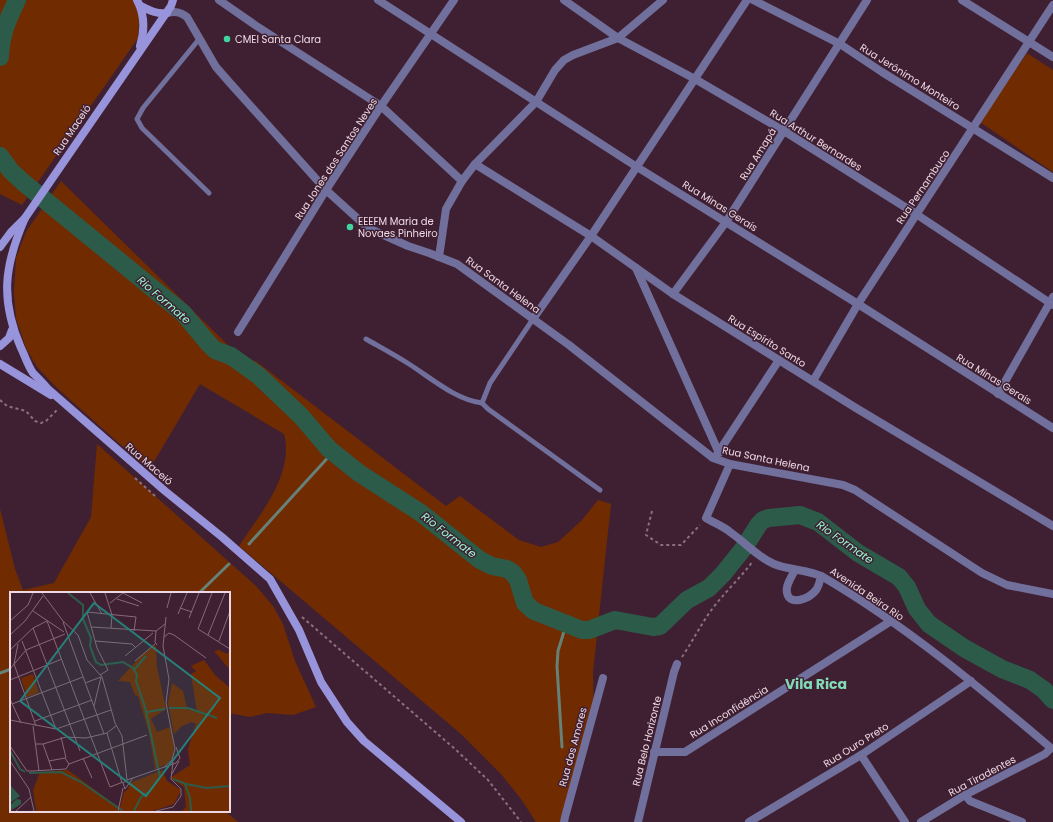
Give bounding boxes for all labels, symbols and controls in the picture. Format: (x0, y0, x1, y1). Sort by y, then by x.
place label: CMEI Santa Clara (235, 32, 321, 47)
marker: CMEI Santa Clara (222, 34, 232, 44)
street label: Rua Jerônimo Monteiro (857, 40, 963, 114)
street label: Rua Jones dos Santos Neves (291, 95, 381, 223)
street label: Rua Maceió (49, 102, 95, 158)
street label: Rua Arthur Bernardes (767, 105, 865, 175)
street label: Rua Amapá (736, 125, 780, 183)
street label: Rua Pernambuco (893, 147, 953, 227)
street label: Rua Minas Gerais (679, 177, 761, 235)
place label: EEEFM Maria de Novaes Pinheiro (358, 214, 438, 241)
marker: EEEFM Maria de Novaes Pinheiro (345, 222, 355, 232)
street label: Rua Santa Helena (463, 253, 543, 317)
water label: Rio Formate (134, 272, 194, 328)
street label: Rua Espírito Santo (725, 311, 809, 371)
street label: Rua Minas Gerais (953, 350, 1035, 408)
street label: Rua Maceió (122, 439, 176, 489)
street label: Rua Santa Helena (721, 442, 811, 476)
water label: Rio Formate (418, 508, 480, 562)
water label: Rio Formate (813, 517, 877, 568)
street label: Avenida Beira Rio (827, 564, 907, 624)
inset map (10, 592, 230, 812)
district label: Vila Rica (785, 674, 847, 694)
street label: Rua Inconfidência (687, 682, 771, 742)
street label: Rua Belo Horizonte (629, 694, 665, 788)
street label: Rua dos Amores (555, 706, 591, 788)
street label: Rua Ouro Preto (820, 719, 892, 771)
street label: Rua Tiradentes (945, 752, 1019, 800)

